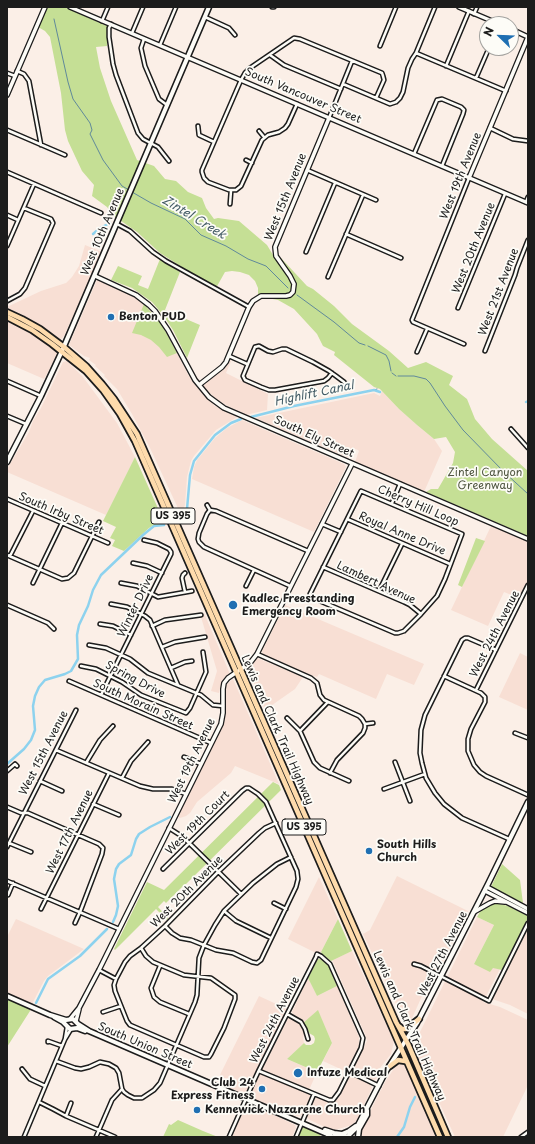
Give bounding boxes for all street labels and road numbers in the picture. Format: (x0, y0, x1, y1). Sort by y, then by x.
street label: South Vancouver Street (243, 66, 363, 126)
street label: West 19th Avenue (438, 131, 484, 221)
street label: West 15th Avenue (262, 151, 310, 243)
street label: West 10th Avenue (79, 186, 127, 278)
street label: West 20th Avenue (450, 201, 498, 295)
street label: West 21st Avenue (476, 246, 522, 338)
street label: South Ely Street (272, 413, 356, 461)
street label: Cherry Hill Loop (375, 483, 461, 529)
street label: South Irby Street (17, 490, 105, 538)
road number: US 395 (151, 508, 195, 524)
street label: Royal Anne Drive (357, 510, 447, 558)
street label: Lambert Avenue (334, 559, 418, 607)
street label: Winter Drive (115, 572, 157, 640)
street label: West 24th Avenue (467, 588, 523, 680)
street label: Lewis and Clark Trail Highway (238, 653, 316, 807)
street label: Spring Drive (103, 659, 167, 701)
street label: South Morain Street (91, 677, 195, 733)
street label: West 15th Avenue (17, 708, 71, 798)
street label: West 19th Avenue (166, 716, 218, 806)
street label: West 17th Avenue (44, 788, 96, 876)
street label: West 19th Court (163, 788, 233, 858)
road number: US 395 (282, 819, 326, 835)
street label: West 20th Avenue (148, 853, 226, 931)
street label: West 27th Avenue (416, 909, 470, 999)
street label: Lewis and Clark Trail Highway (370, 949, 448, 1103)
street label: West 24th Avenue (247, 974, 303, 1066)
street label: South Union Street (96, 1020, 194, 1072)

